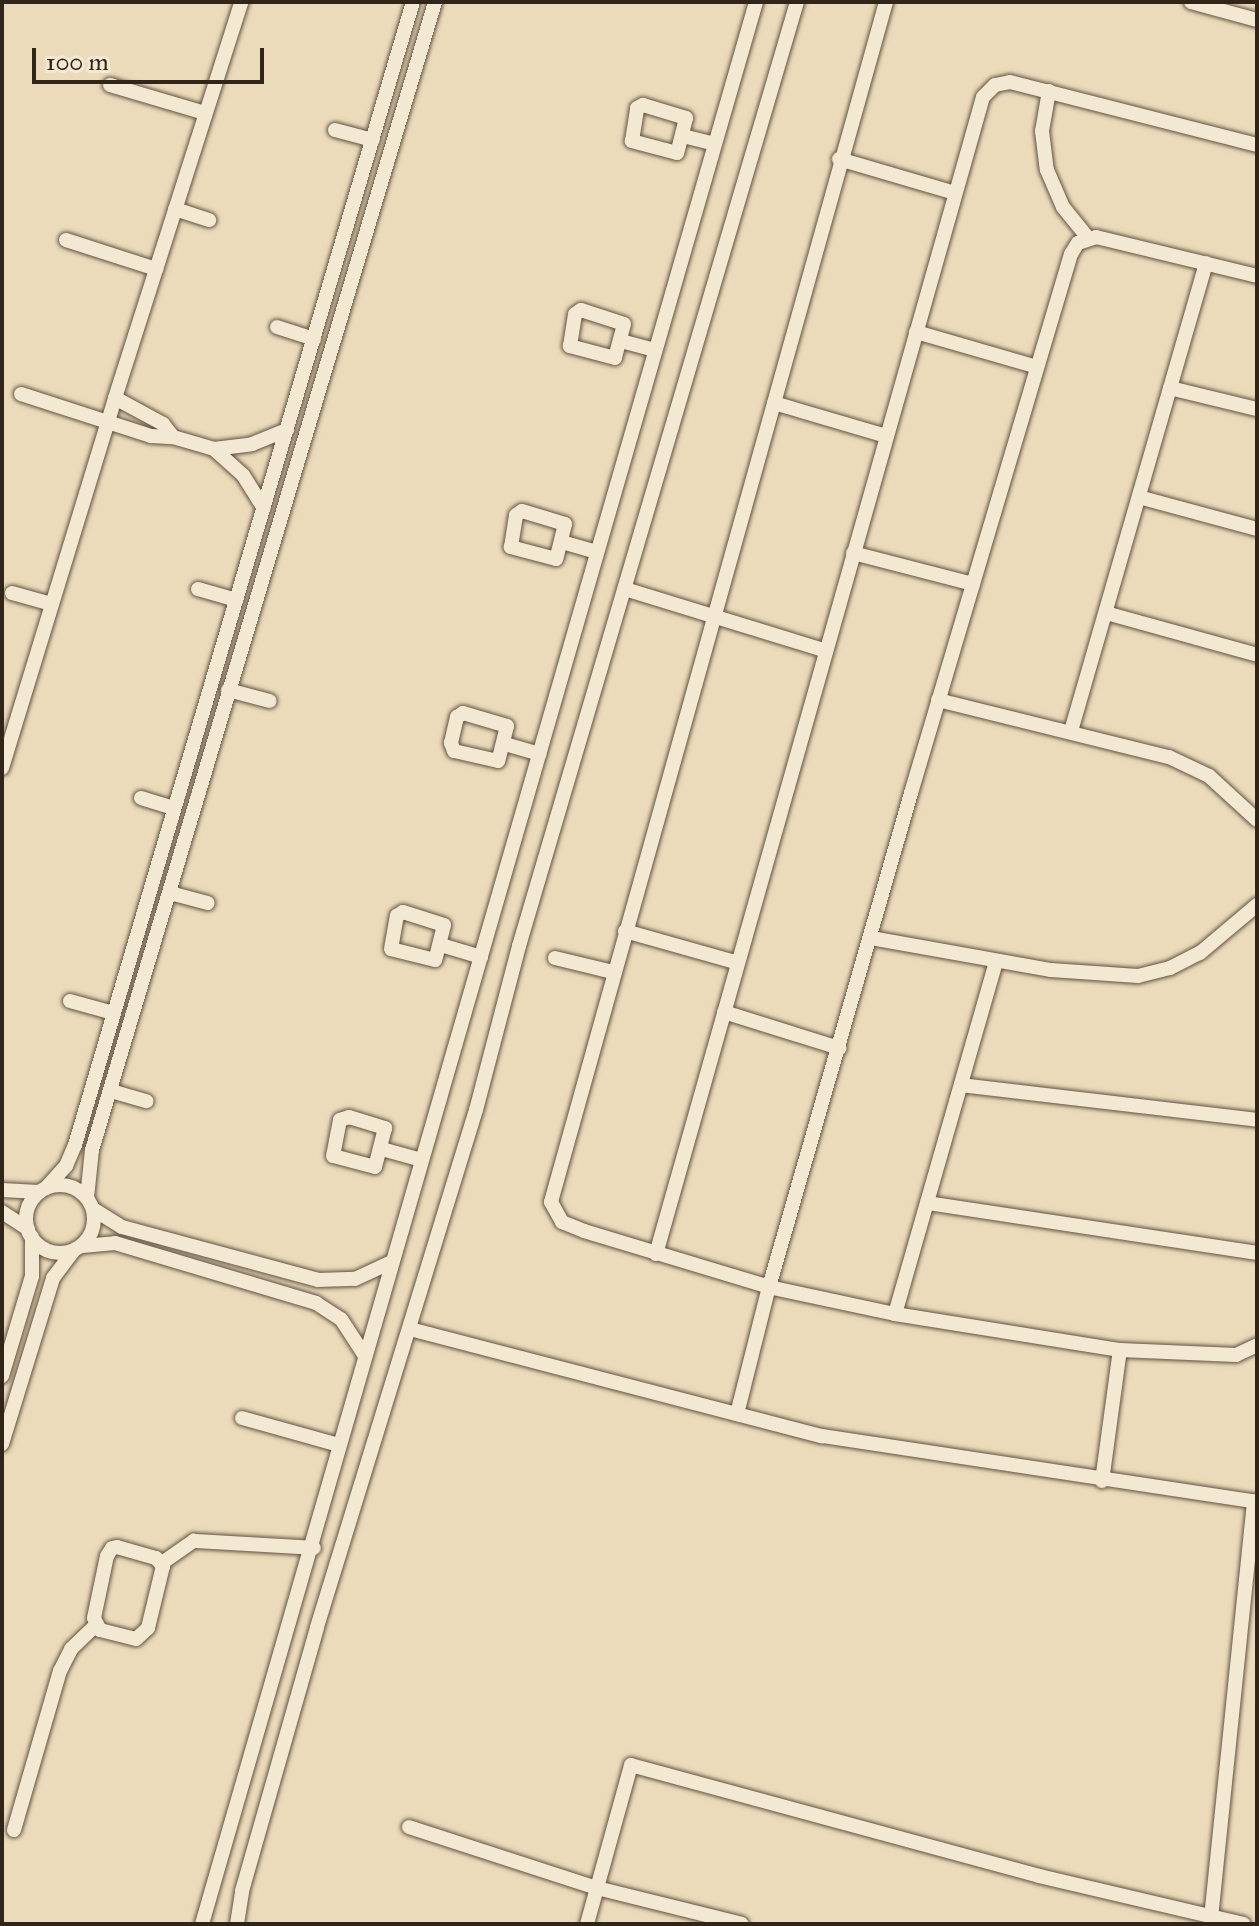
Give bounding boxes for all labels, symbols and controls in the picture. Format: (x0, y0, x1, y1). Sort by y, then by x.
scale bar (36, 32, 268, 82)
text: 100 m (46, 47, 109, 77)

